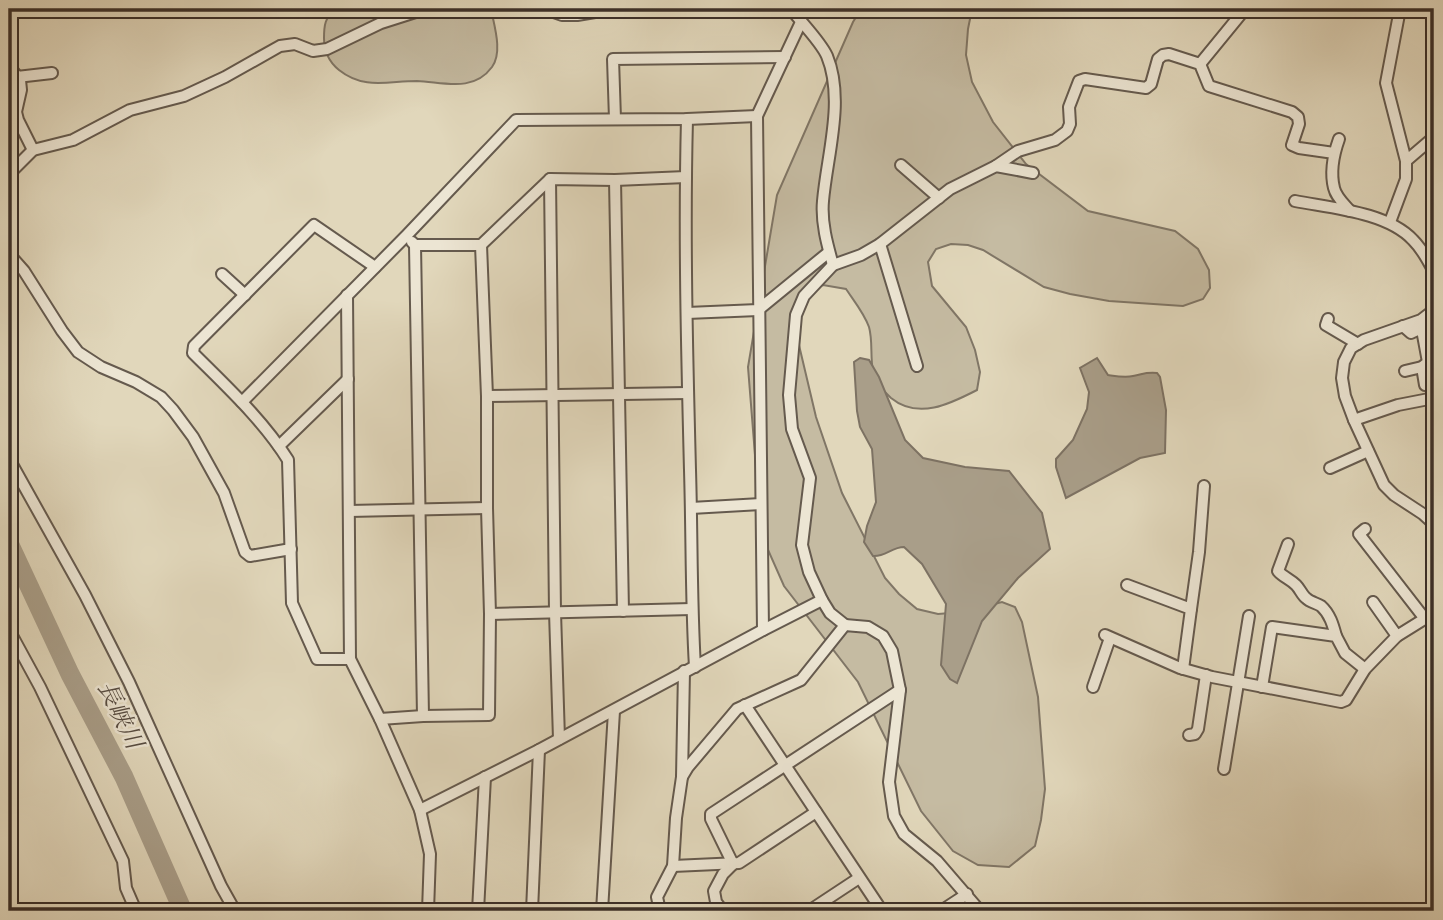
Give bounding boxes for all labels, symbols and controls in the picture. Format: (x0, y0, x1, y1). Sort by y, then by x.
water label: 長峡川 (90, 676, 151, 757)

